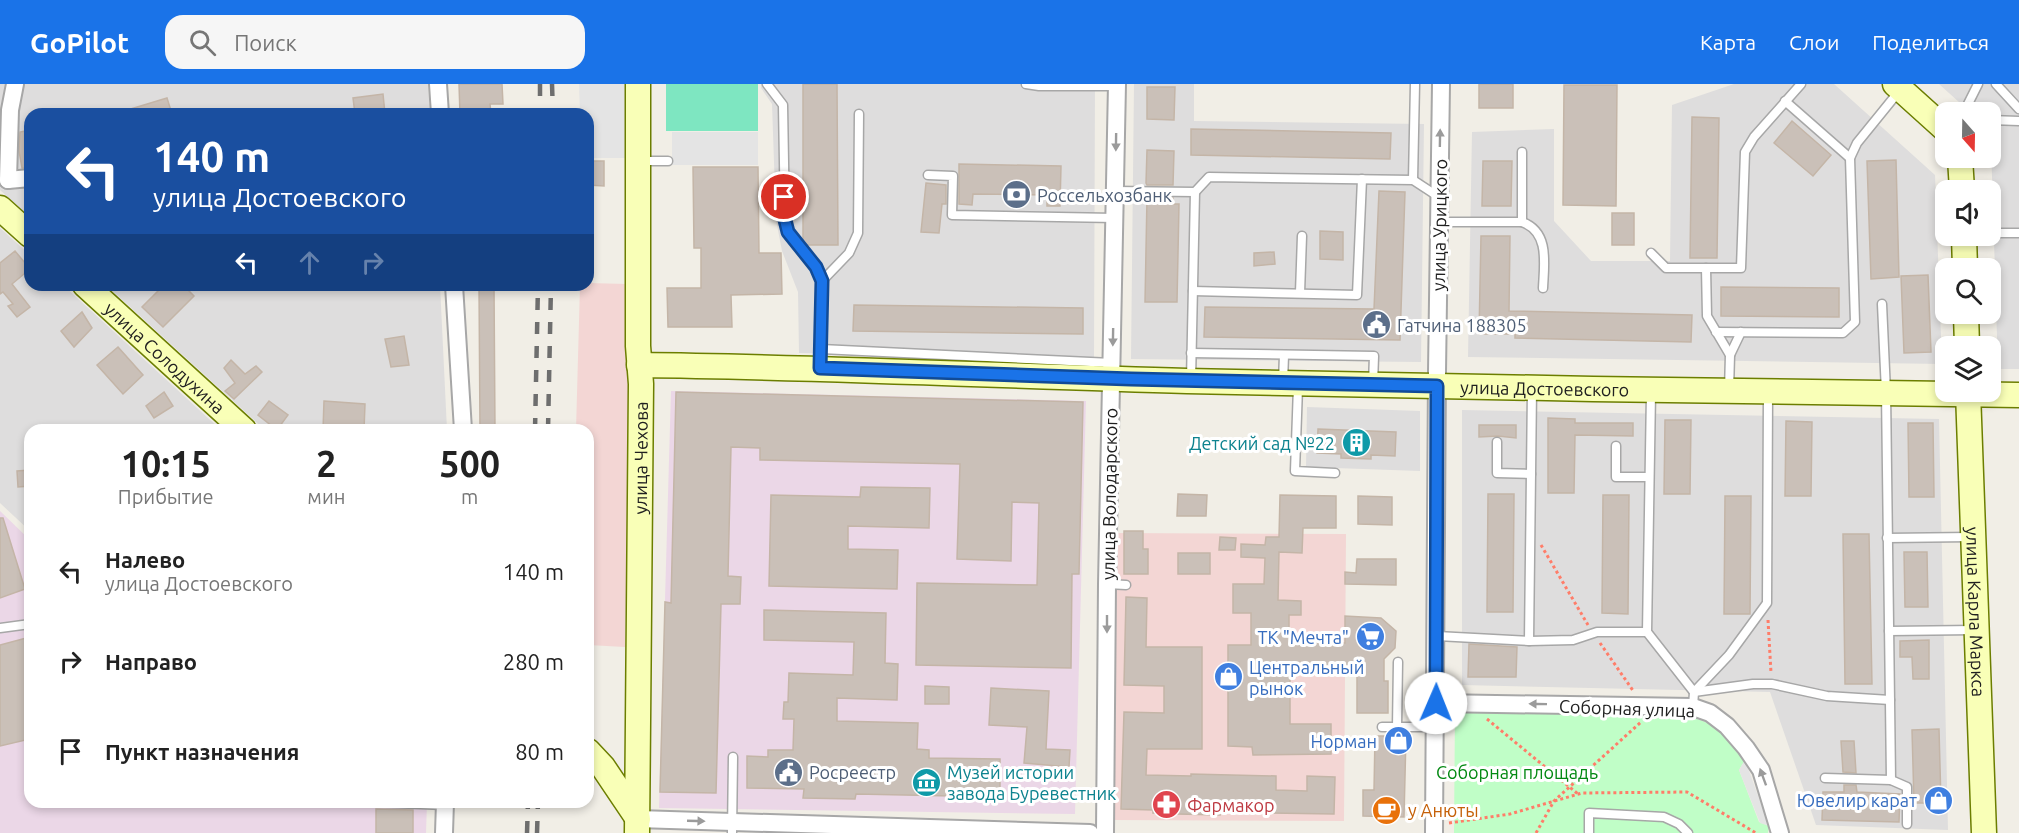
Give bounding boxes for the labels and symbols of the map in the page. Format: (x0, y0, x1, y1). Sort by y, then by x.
north arrow (1935, 102, 2001, 168)
one-way arrow (1435, 129, 1445, 148)
one-way arrow (1111, 133, 1121, 152)
street label: улица Урицкого (1428, 159, 1450, 291)
pin (758, 171, 809, 222)
bank icon: Россельхозбанк (1000, 179, 1032, 211)
place label: Россельхозбанк (1037, 185, 1172, 205)
street label: улица Солодухина (101, 298, 229, 418)
public building icon: Гатчина 188305 (1360, 309, 1392, 341)
place label: Гатчина 188305 (1397, 315, 1527, 335)
one-way arrow (1108, 328, 1118, 347)
street label: улица Достоевского (1460, 377, 1629, 400)
street label: улица Чехова (630, 401, 651, 515)
street label: улица Володарского (1097, 408, 1121, 580)
building icon: Детский сад №22 (1340, 427, 1372, 459)
place label: Детский сад №22 (1189, 433, 1335, 453)
street label: улица Карла Маркса (1963, 526, 1989, 697)
one-way arrow (1102, 614, 1111, 633)
supermarket icon: ТК "Мечта" (1354, 621, 1386, 653)
place label: ТК "Мечта" (1258, 627, 1349, 647)
place label: Центральный рынок (1249, 657, 1364, 698)
shop icon: Центральный рынок (1212, 661, 1244, 693)
position arrow (1404, 671, 1468, 735)
street label: Соборная улица (1559, 696, 1695, 720)
one-way arrow (1528, 700, 1547, 709)
shop icon: Норман (1382, 725, 1414, 757)
place label: Норман (1311, 731, 1377, 751)
public building icon: Росреестр (772, 756, 804, 788)
place label: Росреестр (809, 762, 896, 782)
place label: Музей истории завода Буревестник (947, 762, 1116, 803)
park label: Соборная площадь (1436, 762, 1598, 782)
museum icon: Музей истории завода Буревестник (910, 766, 942, 798)
one-way arrow (1757, 768, 1767, 786)
shop icon: Ювелир карат (1922, 784, 1954, 816)
pharmacy icon: Фармакор (1150, 789, 1182, 821)
place label: Ювелир карат (1797, 790, 1917, 810)
cafe icon: у Анюты (1371, 794, 1403, 826)
place label: Фармакор (1187, 795, 1274, 815)
place label: у Анюты (1408, 800, 1479, 820)
one-way arrow (687, 816, 706, 826)

